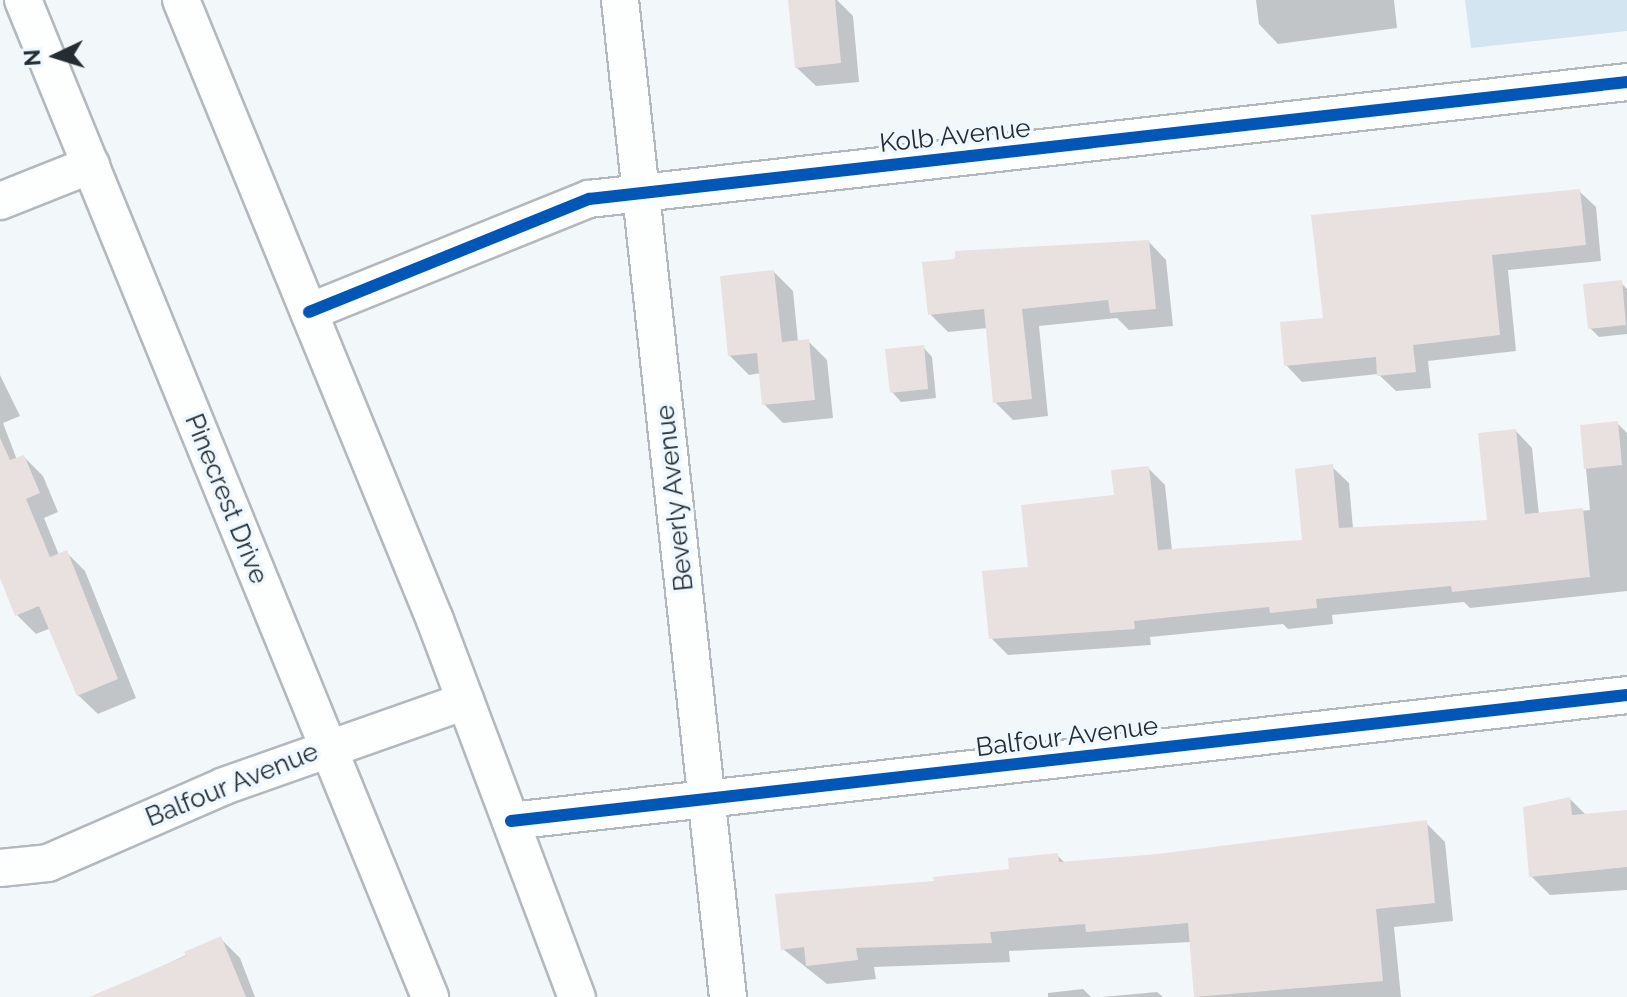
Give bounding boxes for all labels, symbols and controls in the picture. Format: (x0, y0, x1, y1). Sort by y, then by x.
north arrow (16, 16, 96, 96)
text: N (19, 48, 46, 67)
street label: Kolb Avenue (878, 113, 1032, 159)
street label: Beverly Avenue (650, 403, 700, 593)
street label: Pinecrest Drive (178, 410, 274, 588)
street label: Balfour Avenue (973, 710, 1161, 764)
street label: Balfour Avenue (141, 736, 323, 834)

